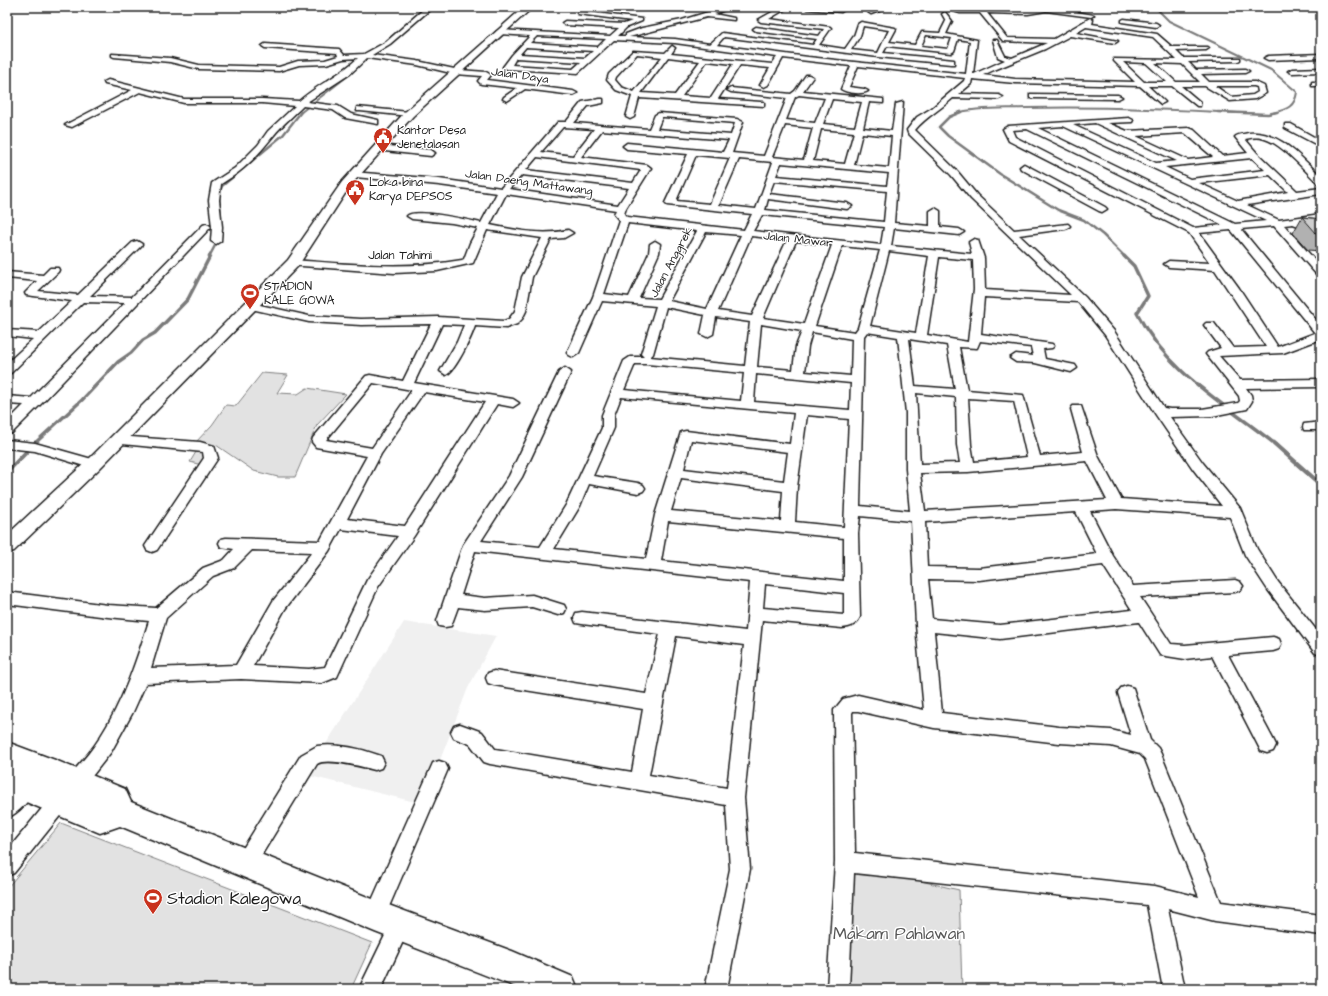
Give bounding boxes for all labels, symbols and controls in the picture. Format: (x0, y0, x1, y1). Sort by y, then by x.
street label: Jalan Daya (490, 63, 550, 89)
place label: Kantor Desa Jenetalasan (397, 122, 466, 153)
public building icon: Kantor Desa Jenetalasan (372, 126, 394, 154)
street label: Jalan Daeng Mattawang (464, 165, 594, 201)
place label: Loka bina Karya DEPSOS (369, 174, 453, 206)
public building icon: Loka bina Karya DEPSOS (344, 178, 366, 206)
street label: Jalan Anggrek (646, 223, 698, 301)
street label: Jalan Mawar (762, 227, 834, 252)
street label: Jalan Tahimi (368, 247, 432, 264)
place label: STADION KALE GOWA (264, 278, 335, 309)
sports icon: STADION KALE GOWA (239, 282, 261, 310)
sports icon: Stadion Kalegowa (142, 887, 164, 915)
place label: Stadion Kalegowa (167, 887, 301, 912)
park label: Makam Pahlawan (833, 922, 965, 946)

